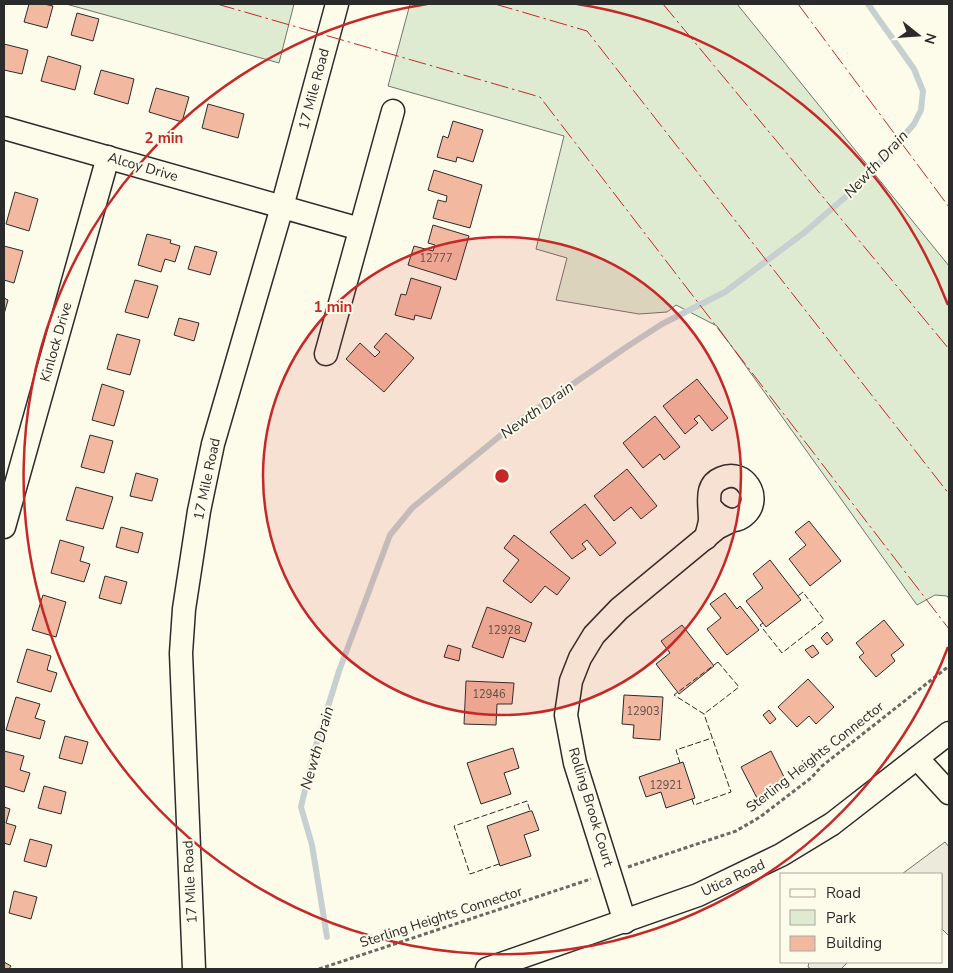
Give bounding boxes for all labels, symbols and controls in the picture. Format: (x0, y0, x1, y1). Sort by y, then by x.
north arrow (893, 10, 943, 60)
text: N (919, 31, 941, 46)
street label: 17 Mile Road (294, 46, 334, 132)
water label: Newth Drain (839, 126, 913, 202)
text: 2 min (145, 128, 183, 148)
street label: Alcoy Drive (106, 148, 180, 186)
house number: 12777 (420, 251, 453, 266)
text: 1 min (314, 297, 352, 317)
street label: Kinlock Drive (36, 300, 76, 384)
water label: Newth Drain (496, 377, 578, 443)
street label: 17 Mile Road (189, 436, 225, 522)
centre of rings (493, 467, 511, 485)
house number: 12928 (488, 623, 521, 638)
house number: 12946 (473, 687, 506, 702)
street label: Sterling Heights Connector (742, 697, 888, 817)
water label: Newth Drain (296, 704, 338, 792)
house number: 12903 (627, 704, 660, 719)
street label: Rolling Brook Court (564, 745, 618, 869)
house number: 12921 (650, 778, 683, 793)
street label: 17 Mile Road (178, 840, 202, 924)
street label: Utica Road (698, 855, 768, 901)
legend (780, 873, 943, 963)
street label: Sterling Heights Connector (357, 882, 525, 952)
text: Road (826, 883, 861, 903)
text: Park (826, 908, 856, 928)
text: Building (826, 933, 882, 953)

